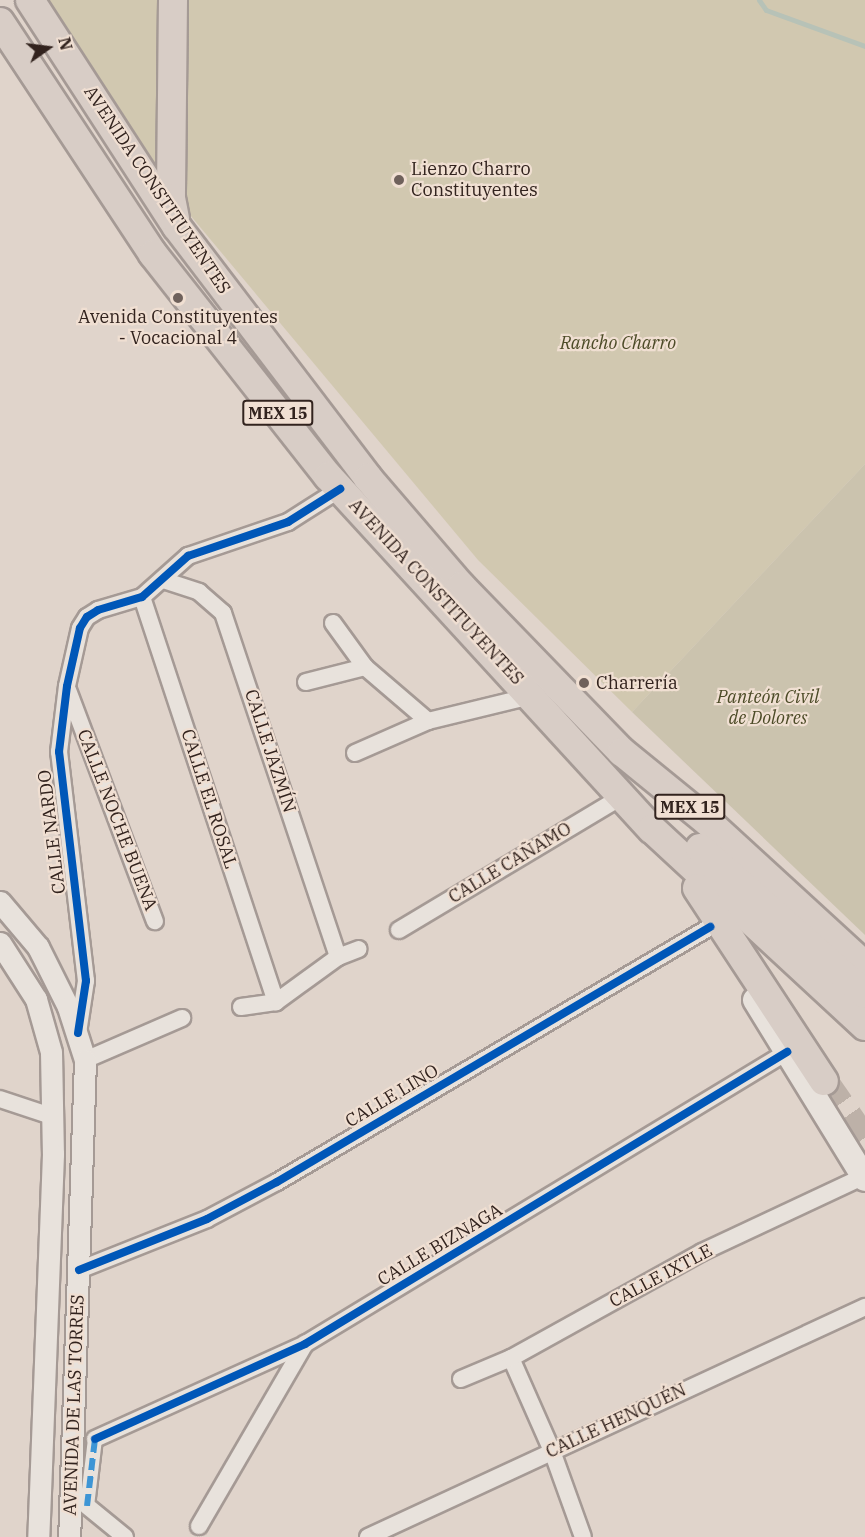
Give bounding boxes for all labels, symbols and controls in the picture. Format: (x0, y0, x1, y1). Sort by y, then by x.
north arrow (18, 18, 78, 78)
text: N (54, 35, 77, 52)
street label: AVENIDA CONSTITUYENTES (79, 82, 235, 298)
place label: Lienzo Charro Constituyentes (411, 159, 538, 201)
marker: Lienzo Charro Constituyentes (392, 173, 406, 187)
marker: Avenida Constituyentes - Vocacional 4 (171, 291, 185, 305)
place label: Avenida Constituyentes - Vocacional 4 (78, 307, 278, 350)
park label: Rancho Charro (560, 332, 676, 354)
road number: MEX 15 (242, 400, 314, 426)
street label: AVENIDA CONSTITUYENTES (344, 495, 528, 689)
place label: Charrería (596, 672, 678, 694)
marker: Charrería (577, 676, 591, 690)
street label: CALLE JAZMÍN (240, 687, 300, 815)
park label: Panteón Civil de Dolores (717, 687, 819, 730)
street label: CALLE NOCHE BUENA (72, 726, 162, 914)
street label: CALLE EL ROSAL (176, 726, 242, 872)
street label: CALLE NARDO (34, 769, 70, 895)
road number: MEX 15 (654, 794, 726, 820)
street label: CALLE CAÑAMO (445, 818, 575, 908)
street label: CALLE LINO (342, 1060, 442, 1132)
street label: CALLE BIZNAGA (374, 1199, 506, 1291)
street label: CALLE IXTLE (606, 1240, 716, 1312)
street label: AVENIDA DE LAS TORRES (59, 1294, 89, 1516)
street label: CALLE HENQUÉN (542, 1379, 690, 1463)

